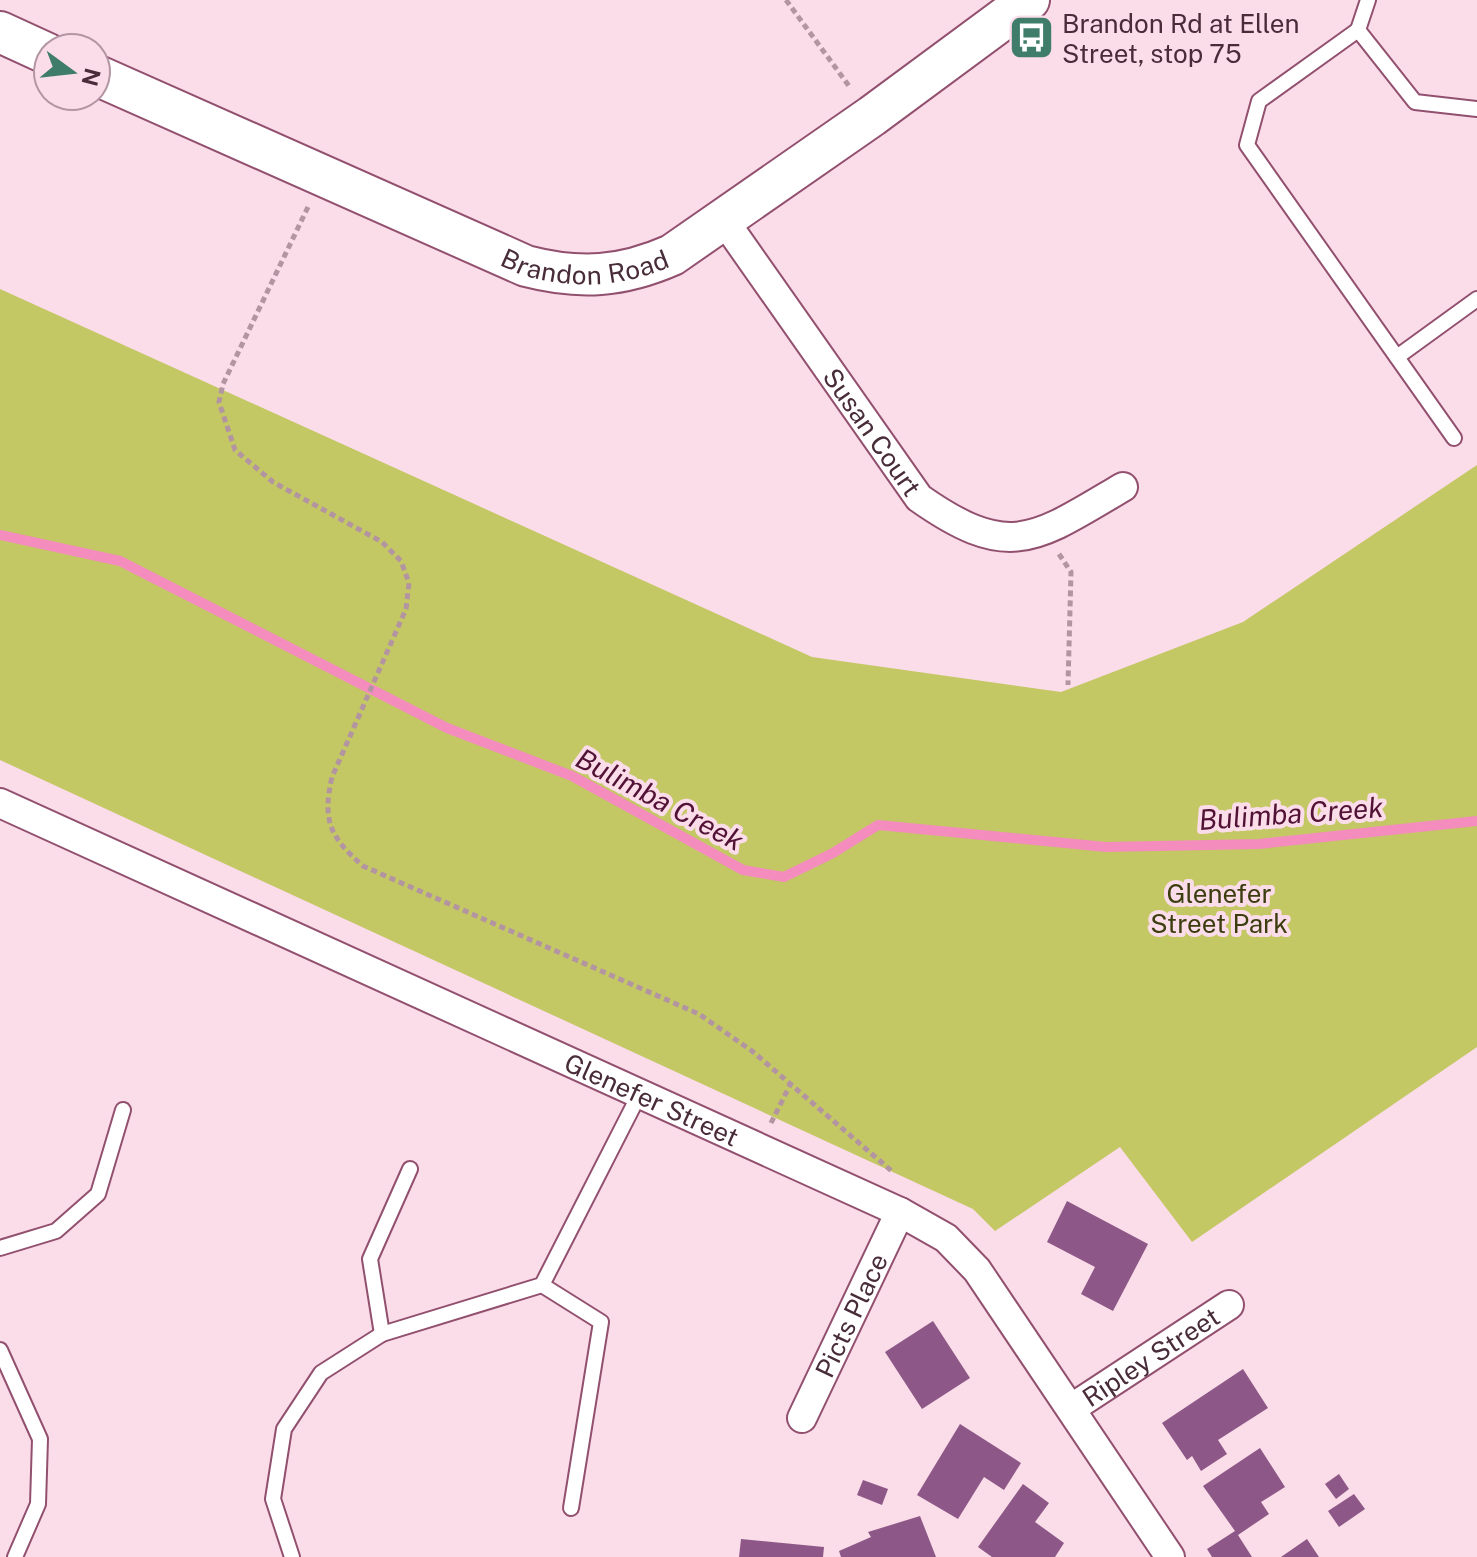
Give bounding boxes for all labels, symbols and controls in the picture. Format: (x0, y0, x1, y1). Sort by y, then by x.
place label: Brandon Rd at Ellen Street, stop 75 (1062, 8, 1300, 69)
bus stop icon: Brandon Rd at Ellen Street, stop 75 (1007, 14, 1055, 62)
north arrow (32, 32, 112, 112)
text: N (77, 65, 106, 89)
street label: Brandon Road (497, 242, 673, 290)
street label: Susan Court (817, 362, 928, 502)
water label: Bulimba Creek (571, 741, 749, 857)
water label: Bulimba Creek (1198, 790, 1384, 836)
park label: Glenefer Street Park (1150, 878, 1288, 939)
street label: Glenefer Street (560, 1046, 744, 1152)
street label: Picts Place (808, 1248, 894, 1382)
street label: Ripley Street (1076, 1300, 1225, 1413)

